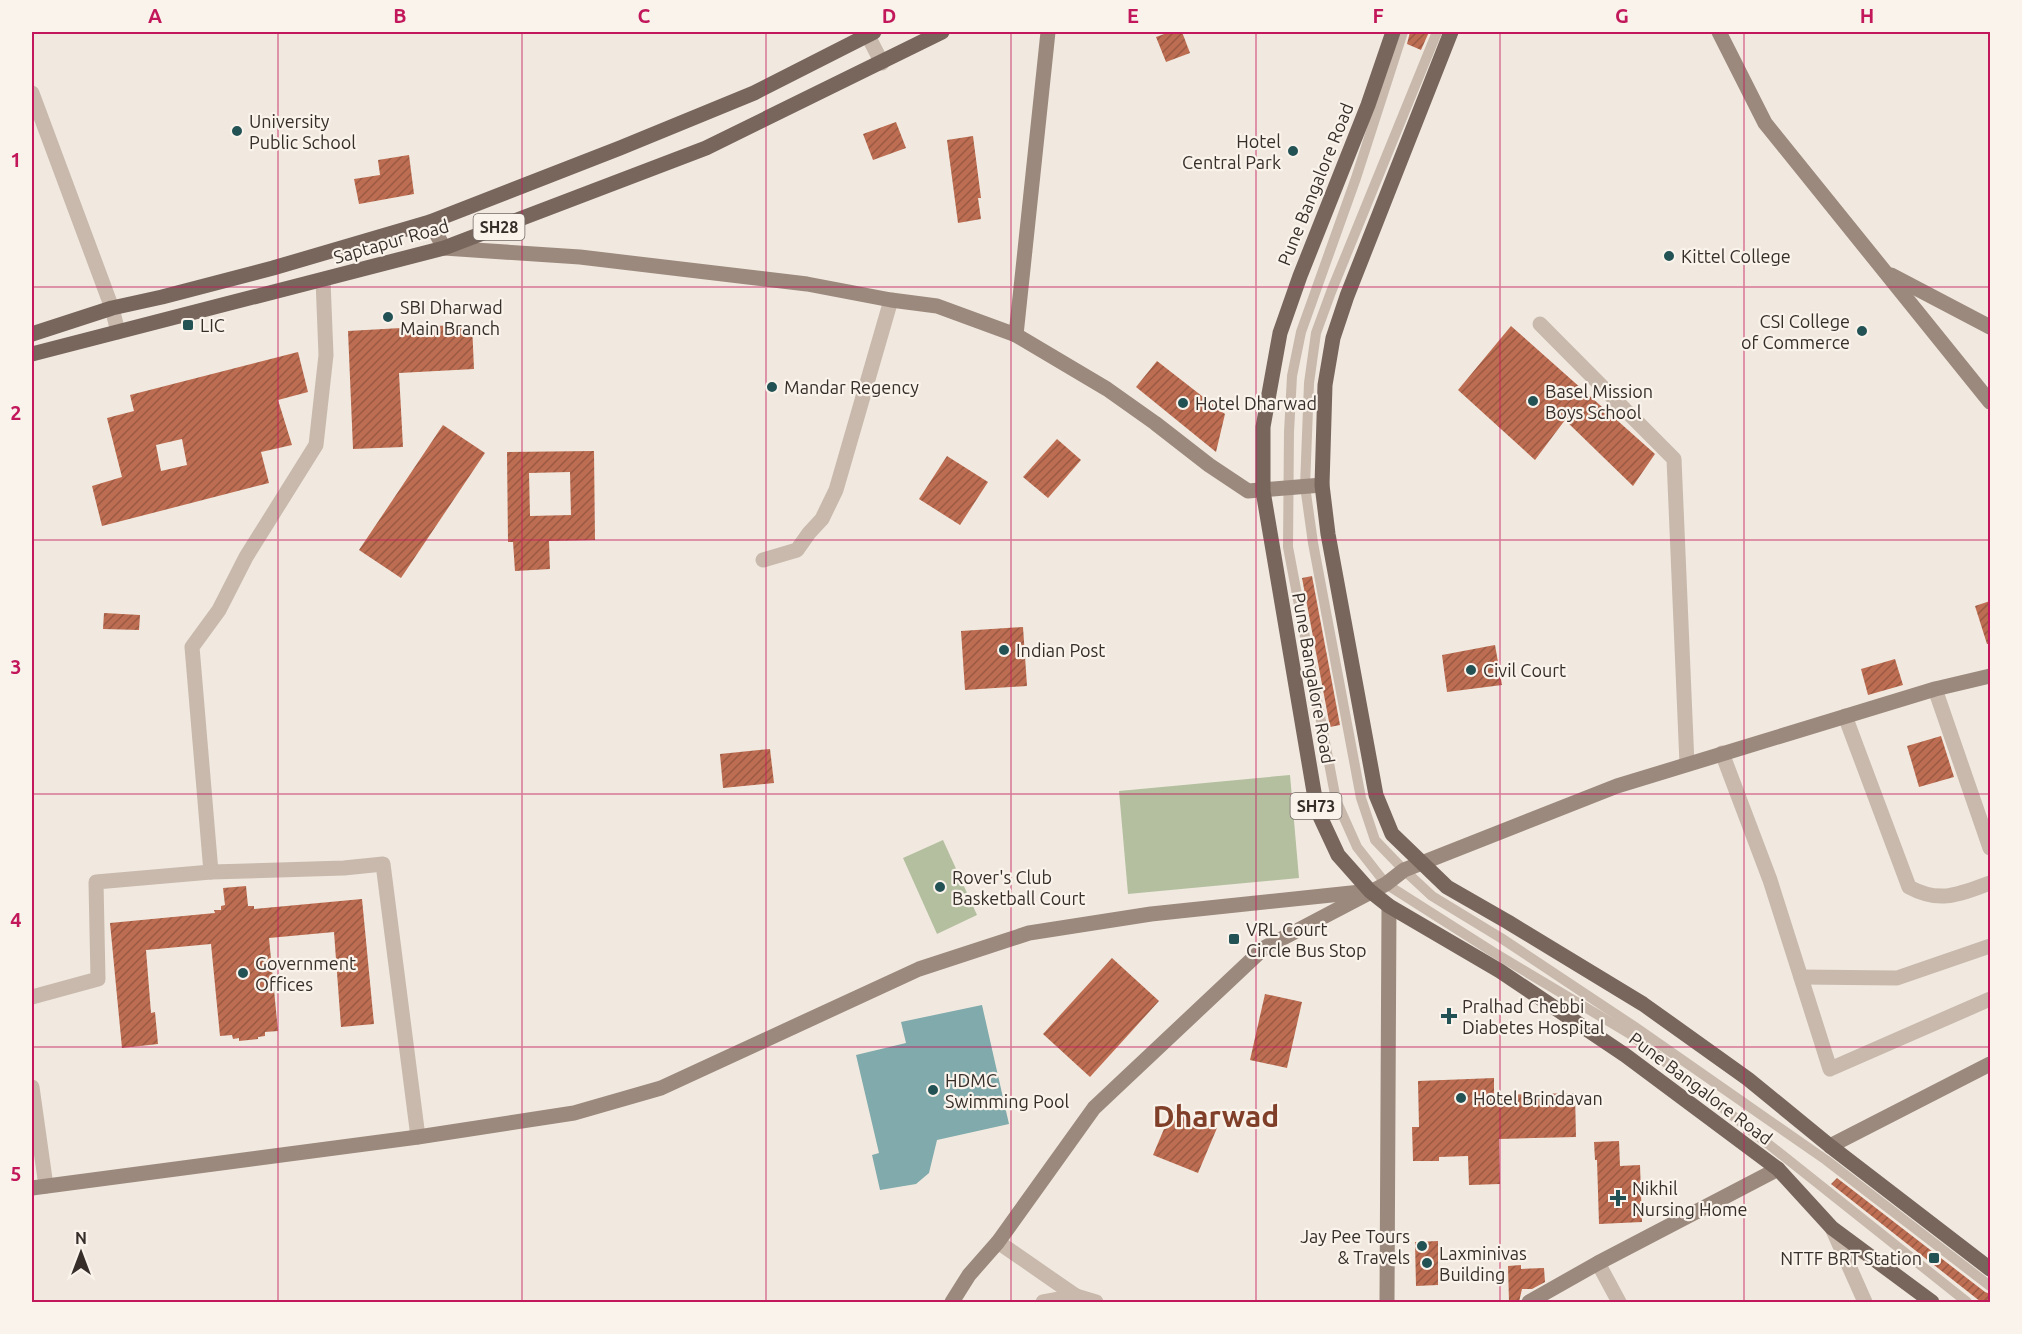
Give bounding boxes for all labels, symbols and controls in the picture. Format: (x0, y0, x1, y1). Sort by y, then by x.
text: A (148, 4, 162, 27)
text: B (393, 4, 407, 27)
text: C (638, 4, 651, 27)
text: D (882, 4, 896, 27)
text: E (1127, 4, 1139, 27)
text: F (1372, 4, 1384, 27)
text: G (1615, 4, 1629, 27)
text: H (1860, 4, 1874, 27)
street label: Pune Bangalore Road (1273, 100, 1357, 268)
place label: University Public School (249, 111, 356, 152)
marker: University Public School (230, 124, 244, 138)
place label: Hotel Central Park (1182, 131, 1281, 172)
marker: Hotel Central Park (1286, 144, 1300, 158)
text: 1 (10, 148, 22, 171)
road number: SH28 (474, 214, 524, 240)
street label: Saptapur Road (331, 215, 451, 267)
place label: Kittel College (1681, 246, 1791, 266)
marker: Kittel College (1662, 249, 1676, 263)
place label: SBI Dharwad Main Branch (400, 297, 503, 338)
marker: SBI Dharwad Main Branch (381, 310, 395, 324)
place label: CSI College of Commerce (1741, 311, 1850, 352)
place label: LIC (200, 315, 225, 335)
marker: LIC (181, 318, 195, 332)
marker: CSI College of Commerce (1855, 324, 1869, 338)
place label: Mandar Regency (784, 377, 919, 397)
marker: Mandar Regency (765, 380, 779, 394)
place label: Basel Mission Boys School (1545, 381, 1653, 422)
place label: Hotel Dharwad (1195, 393, 1317, 413)
marker: Basel Mission Boys School (1526, 394, 1540, 408)
marker: Hotel Dharwad (1176, 396, 1190, 410)
text: 2 (10, 401, 22, 424)
street label: Pune Bangalore Road (1289, 591, 1339, 765)
place label: Indian Post (1016, 640, 1105, 660)
marker: Indian Post (997, 643, 1011, 657)
text: 3 (10, 655, 22, 678)
place label: Civil Court (1483, 660, 1566, 680)
marker: Civil Court (1464, 663, 1478, 677)
road number: SH73 (1290, 793, 1342, 819)
place label: Rover's Club Basketball Court (952, 867, 1085, 908)
marker: Rover's Club Basketball Court (933, 880, 947, 894)
text: 4 (10, 908, 22, 931)
place label: VRL Court Circle Bus Stop (1246, 919, 1367, 960)
marker: VRL Court Circle Bus Stop (1227, 932, 1241, 946)
place label: Government Offices (255, 953, 356, 994)
marker: Government Offices (236, 966, 250, 980)
place label: Pralhad Chebbi Diabetes Hospital (1462, 996, 1605, 1037)
marker: Pralhad Chebbi Diabetes Hospital (1440, 1007, 1458, 1025)
street label: Pune Bangalore Road (1626, 1028, 1776, 1148)
place label: HDMC Swimming Pool (945, 1070, 1070, 1111)
marker: HDMC Swimming Pool (926, 1083, 940, 1097)
place label: Hotel Brindavan (1473, 1088, 1603, 1108)
marker: Hotel Brindavan (1454, 1091, 1468, 1105)
district label: Dharwad (1153, 1099, 1279, 1133)
text: 5 (10, 1162, 22, 1185)
place label: Nikhil Nursing Home (1632, 1178, 1747, 1219)
marker: Nikhil Nursing Home (1609, 1189, 1627, 1207)
north arrow (51, 1223, 111, 1283)
place label: Jay Pee Tours & Travels (1300, 1226, 1410, 1267)
text: N (75, 1229, 87, 1247)
marker: Jay Pee Tours & Travels (1415, 1239, 1429, 1253)
place label: Laxminivas Building (1439, 1243, 1527, 1284)
place label: NTTF BRT Station (1780, 1248, 1922, 1268)
marker: NTTF BRT Station (1927, 1251, 1941, 1265)
marker: Laxminivas Building (1420, 1256, 1434, 1270)

